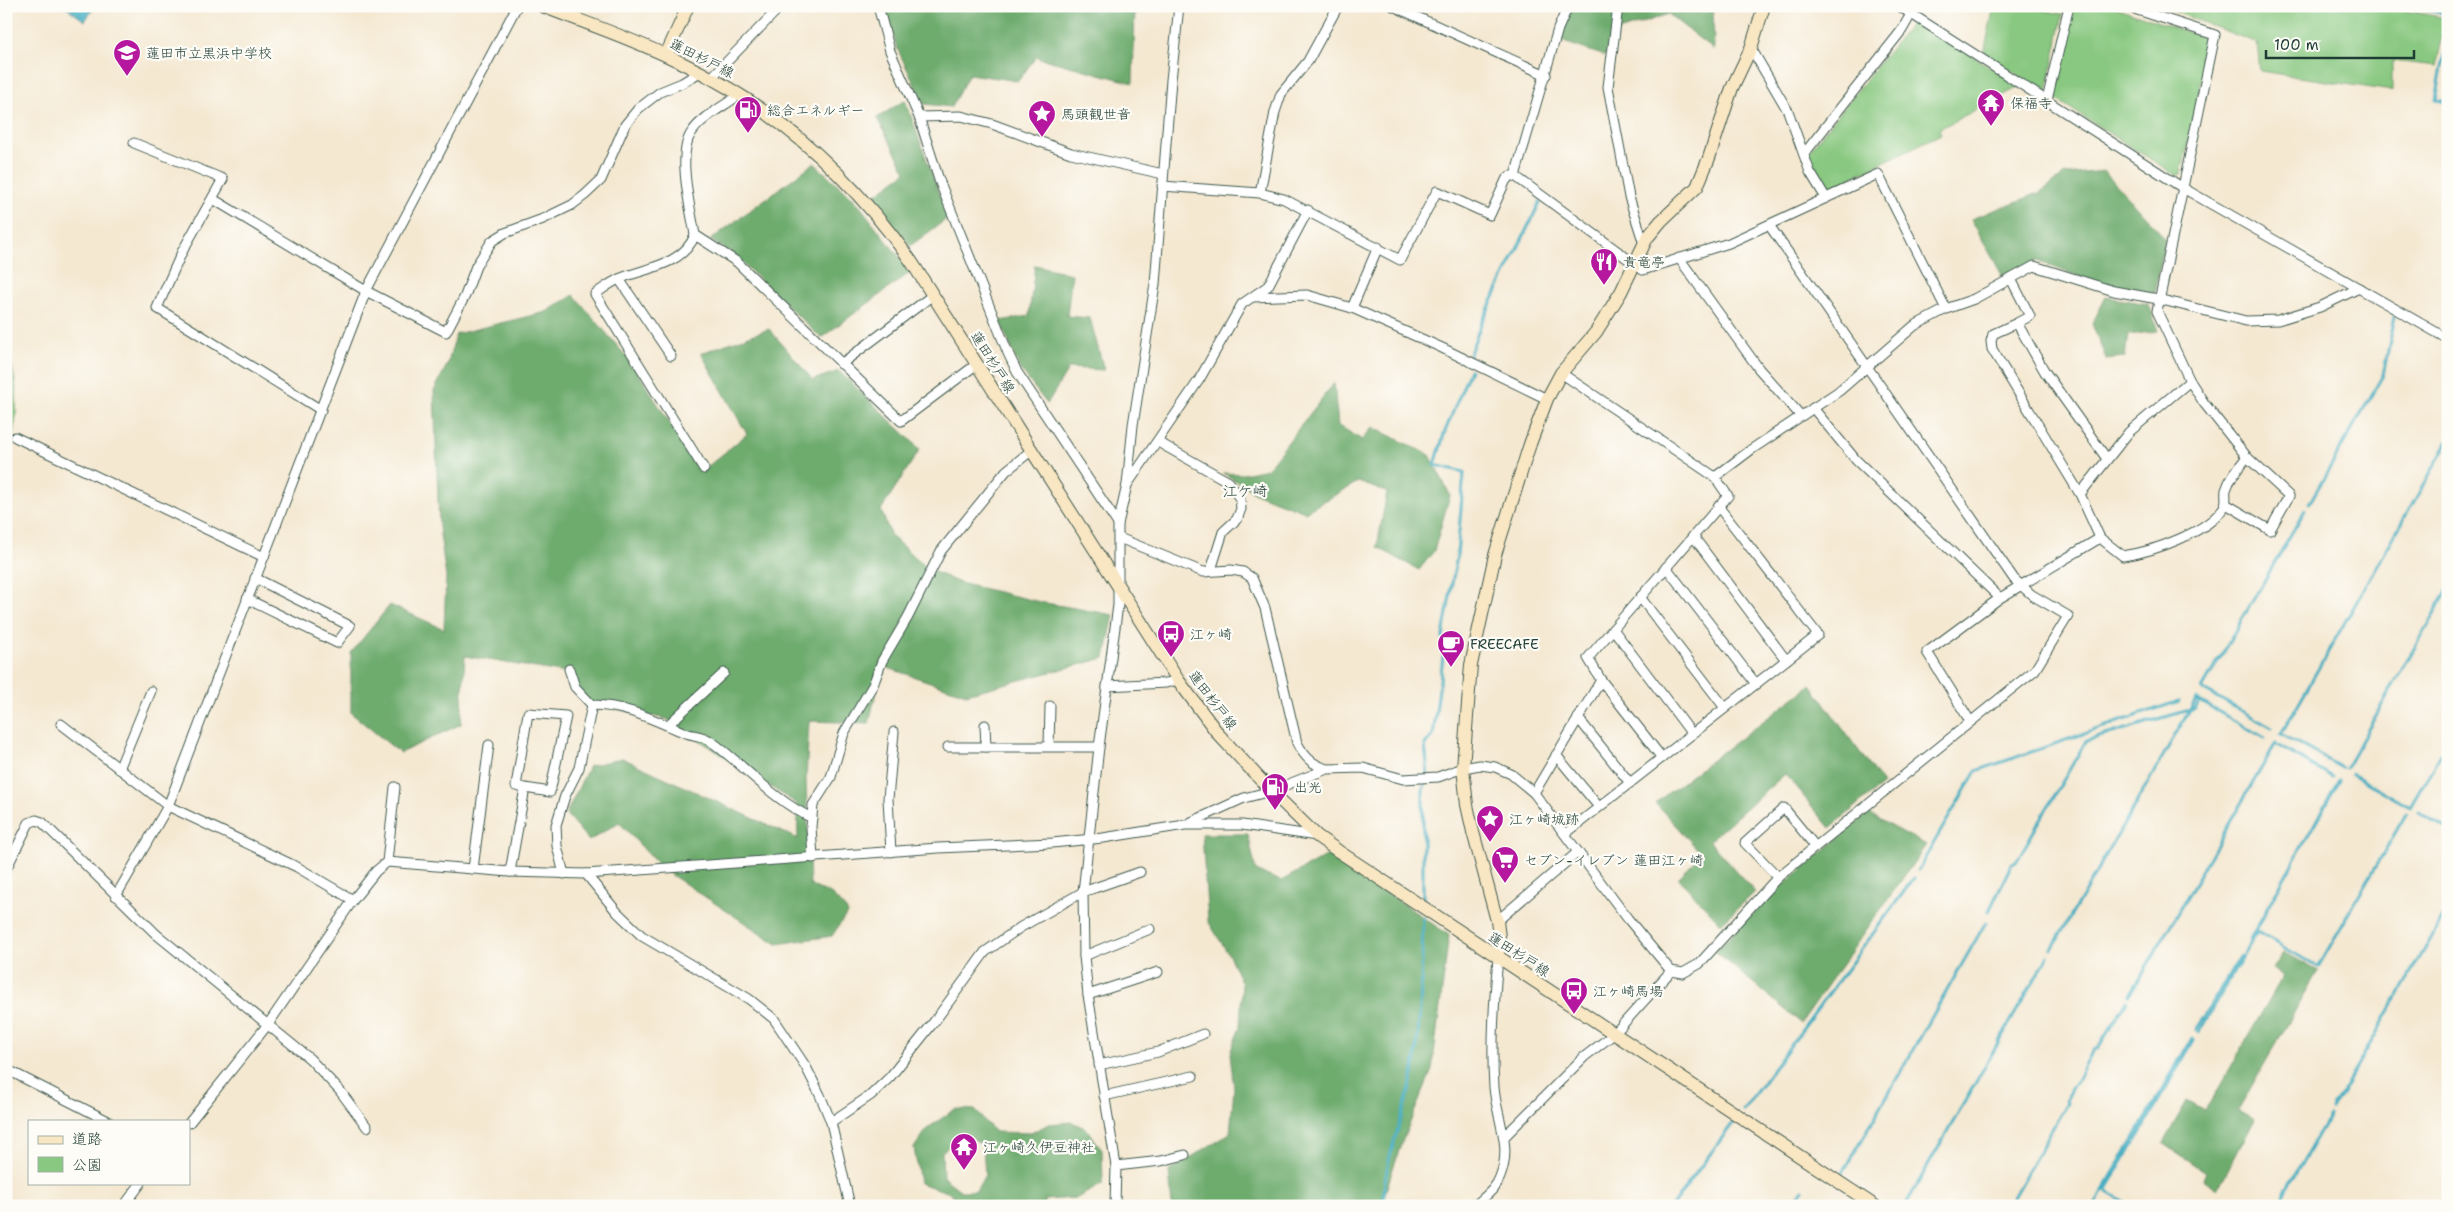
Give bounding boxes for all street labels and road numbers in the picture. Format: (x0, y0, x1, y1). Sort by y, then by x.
street label: 蓮田杉戸線 (667, 34, 737, 82)
street label: 蓮田杉戸線 (967, 328, 1019, 396)
street label: 蓮田杉戸線 (1185, 667, 1241, 733)
street label: 蓮田杉戸線 (1485, 927, 1553, 981)

